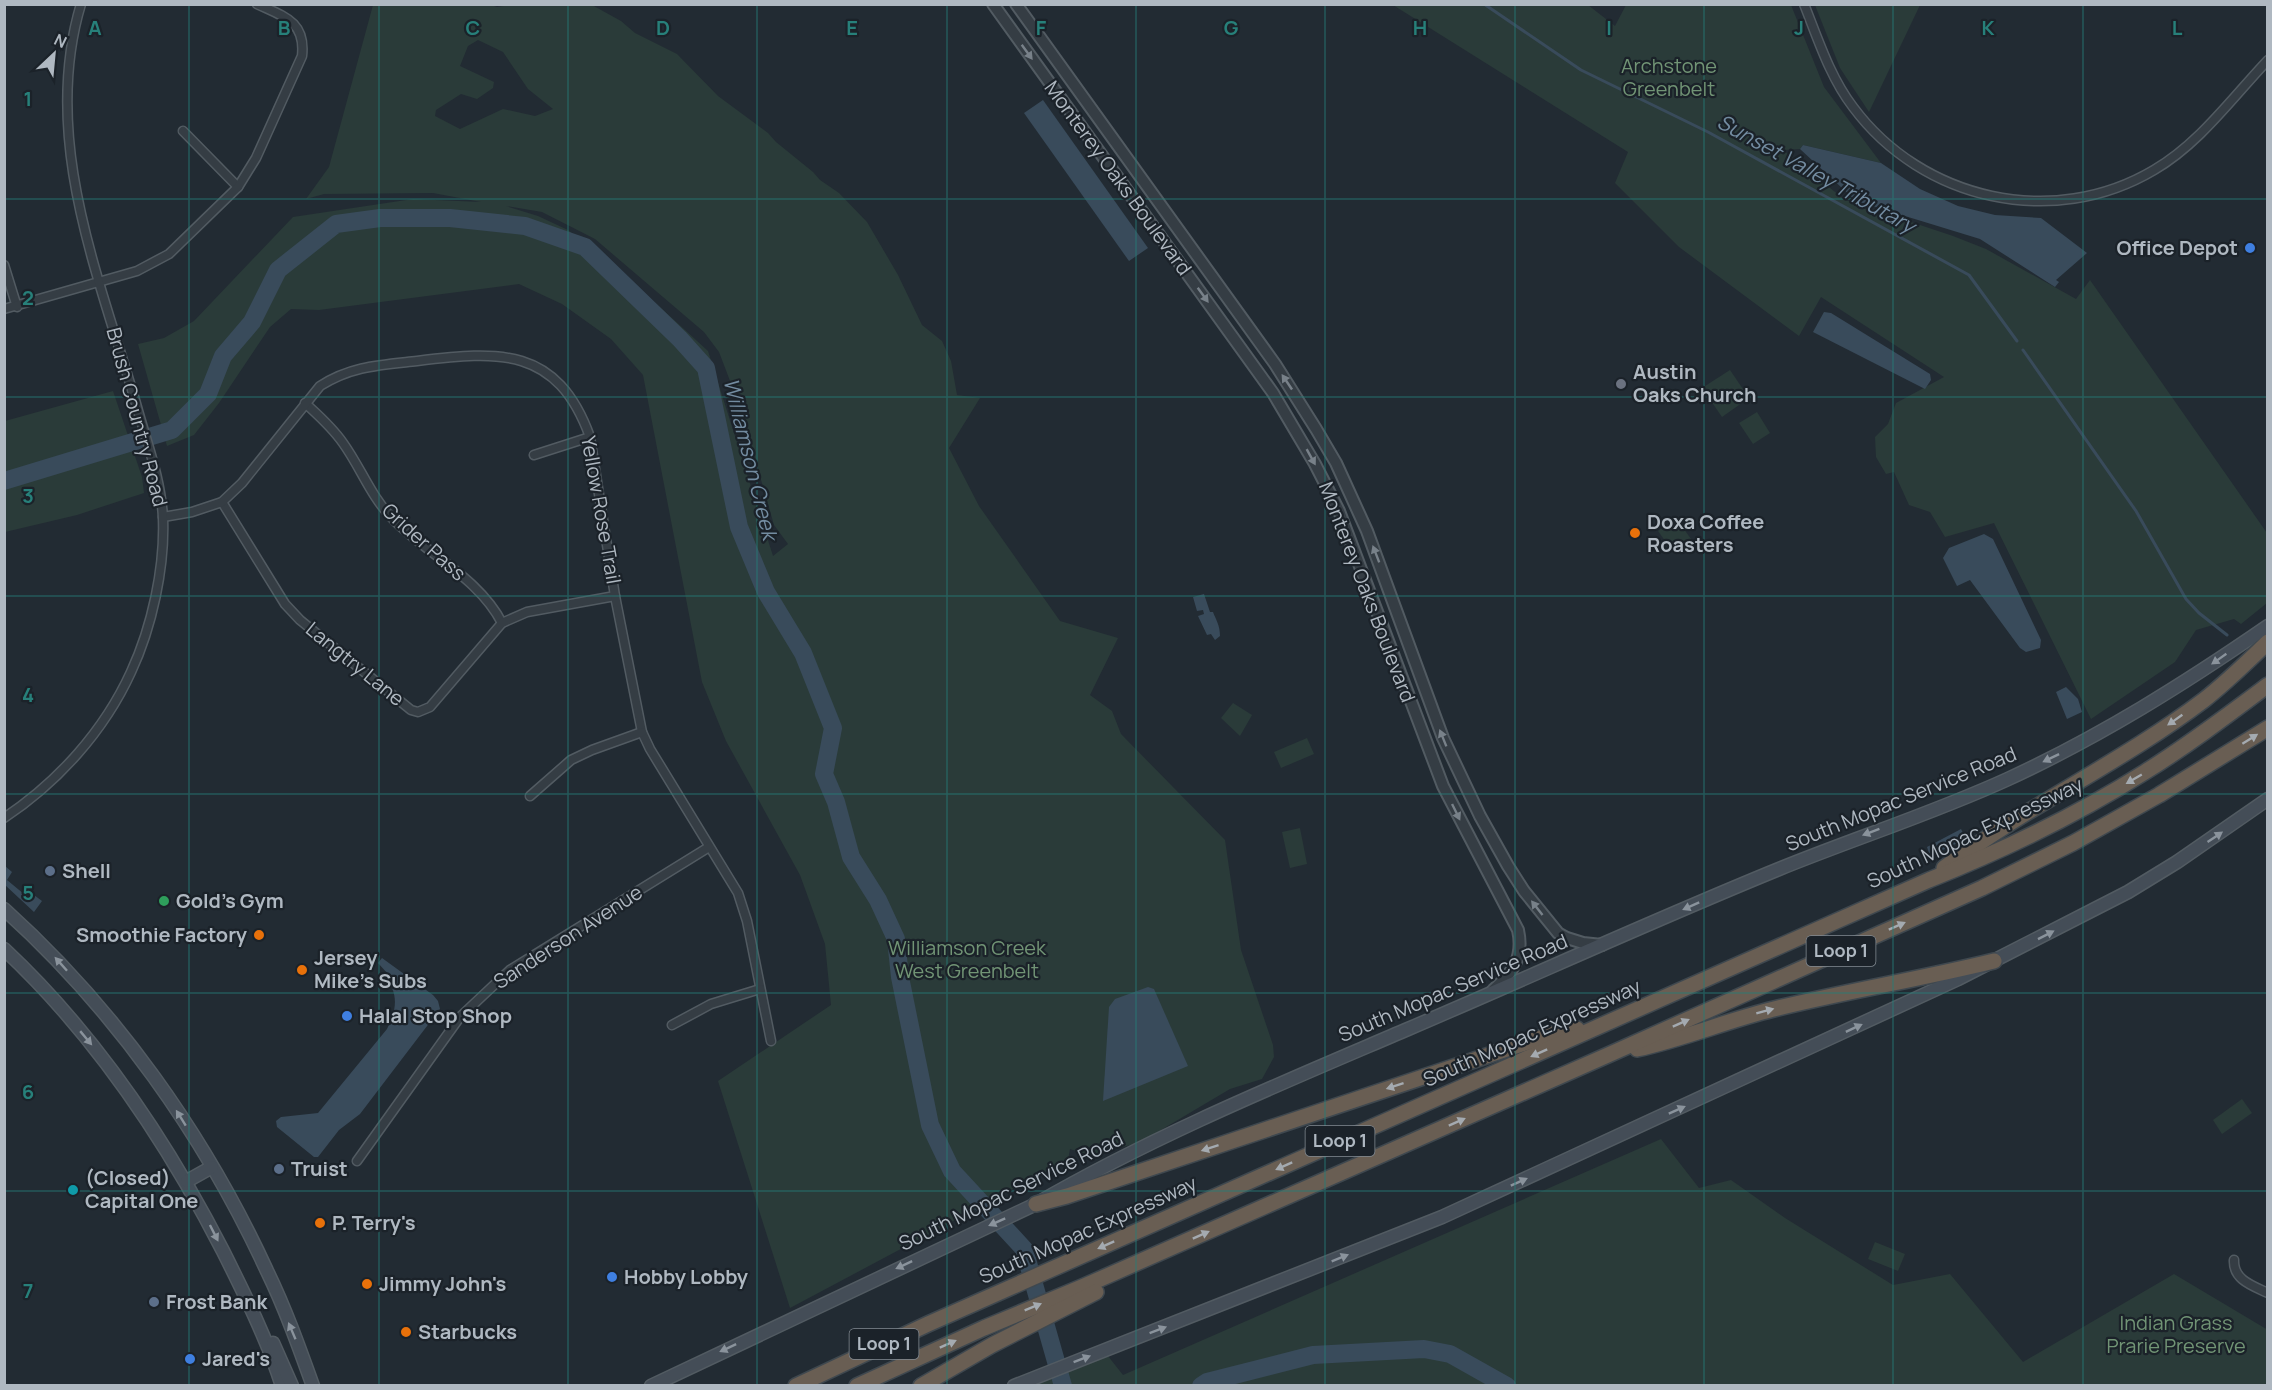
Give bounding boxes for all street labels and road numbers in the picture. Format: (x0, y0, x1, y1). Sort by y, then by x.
street label: Monterey Oaks Boulevard (1039, 75, 1198, 280)
street label: Brush Country Road (101, 324, 174, 510)
street label: Yellow Rose Trail (575, 434, 628, 586)
street label: Monterey Oaks Boulevard (1313, 478, 1422, 706)
street label: Grider Pass (376, 497, 472, 587)
street label: Langtry Lane (300, 616, 410, 712)
street label: South Mopac Service Road (1781, 740, 2020, 857)
street label: South Mopac Expressway (1862, 770, 2088, 895)
street label: Sanderson Avenue (488, 878, 647, 995)
street label: South Mopac Service Road (1334, 927, 1572, 1048)
road number: Loop 1 (1806, 936, 1876, 966)
street label: South Mopac Expressway (1419, 972, 1645, 1093)
street label: South Mopac Service Road (894, 1124, 1127, 1257)
road number: Loop 1 (1306, 1126, 1374, 1156)
street label: South Mopac Expressway (975, 1169, 1201, 1290)
road number: Loop 1 (850, 1329, 918, 1359)

